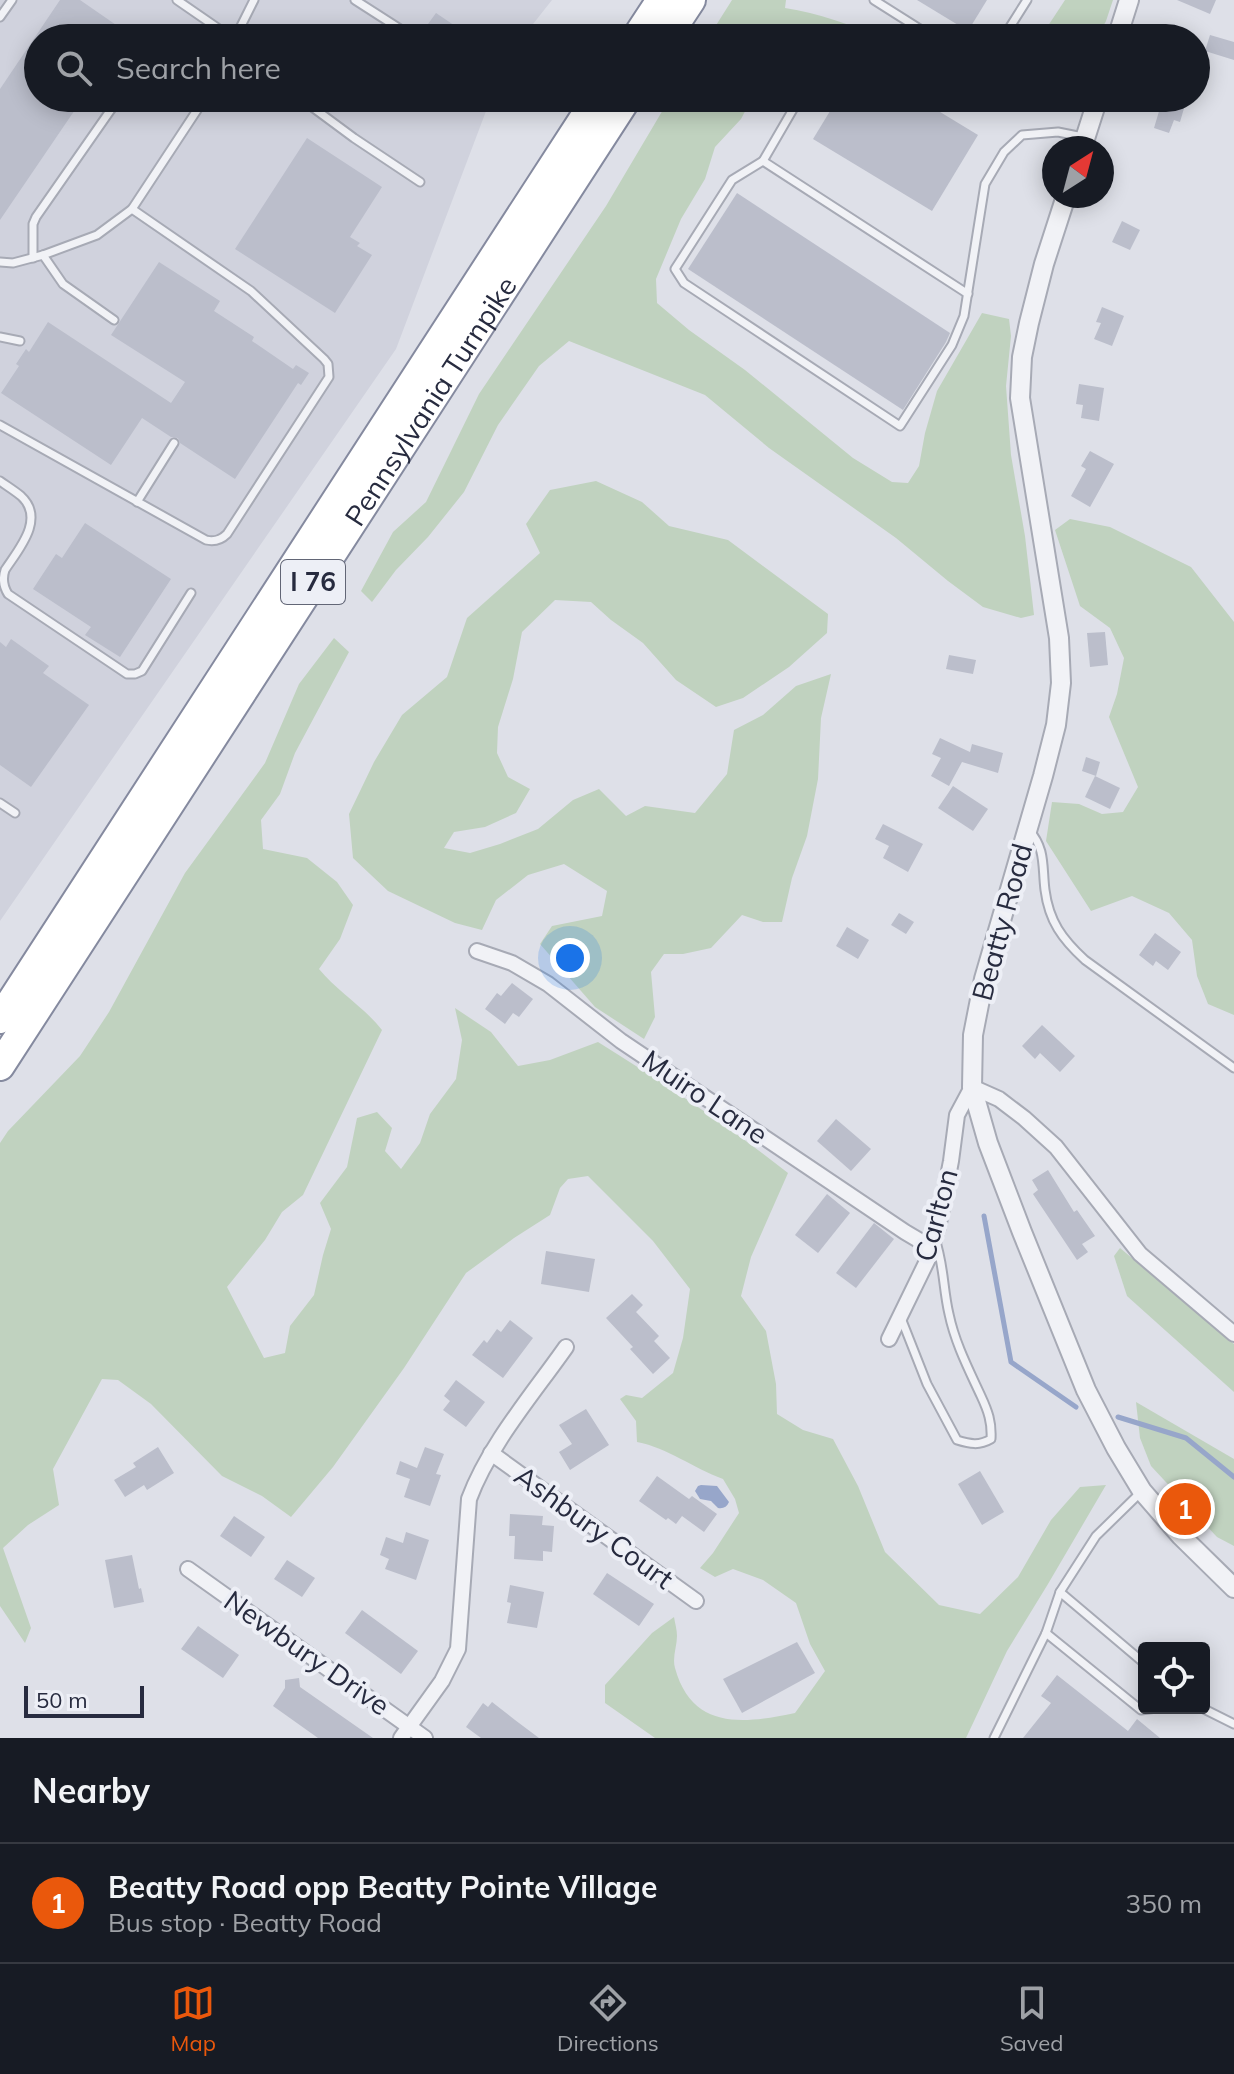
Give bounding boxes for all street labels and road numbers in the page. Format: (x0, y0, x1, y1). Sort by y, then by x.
street label: Pennsylvania Turnpike (337, 270, 524, 532)
road number: I 76 (281, 560, 345, 604)
street label: Beatty Road (964, 839, 1039, 1004)
street label: Muiro Lane (636, 1042, 775, 1151)
street label: Carlton (906, 1165, 965, 1265)
street label: Ashbury Court (508, 1457, 681, 1596)
street label: Newbury Drive (218, 1583, 397, 1723)

